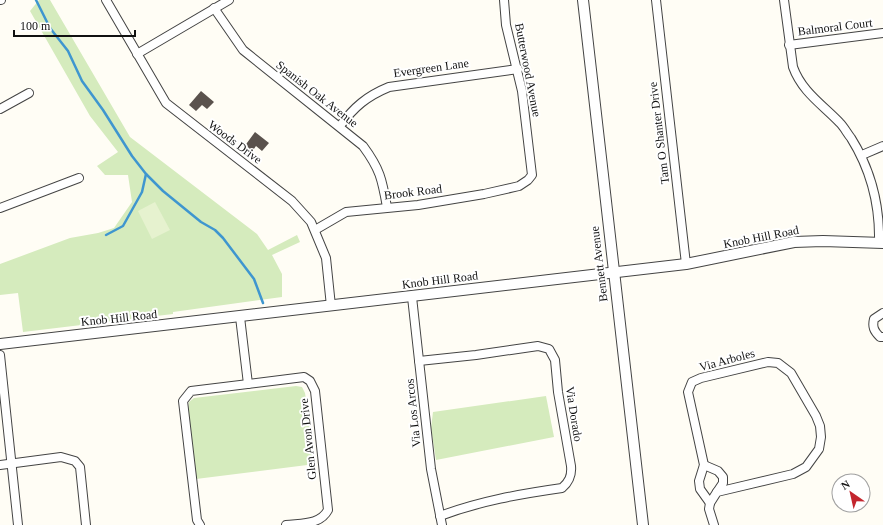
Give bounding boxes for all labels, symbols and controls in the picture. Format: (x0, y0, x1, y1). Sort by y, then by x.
scale bar (14, 12, 135, 38)
street label: Balmoral Court (797, 15, 874, 39)
text: 100 m (20, 19, 51, 33)
street label: Butterwood Avenue (512, 22, 544, 118)
street label: Evergreen Lane (392, 56, 470, 80)
street label: Spanish Oak Avenue (273, 58, 361, 130)
street label: Tam O Shanter Drive (646, 81, 672, 185)
street label: Woods Drive (205, 117, 265, 167)
street label: Brook Road (383, 181, 443, 203)
street label: Knob Hill Road (722, 223, 800, 251)
street label: Bennett Avenue (587, 225, 611, 303)
street label: Knob Hill Road (401, 268, 479, 292)
street label: Knob Hill Road (80, 307, 158, 329)
street label: Via Arboles (698, 346, 757, 374)
street label: Via Los Arcos (402, 378, 424, 448)
street label: Via Dorado (563, 385, 585, 443)
street label: Glen Avon Drive (297, 398, 319, 480)
north arrow (831, 473, 871, 513)
text: N (839, 477, 852, 492)

